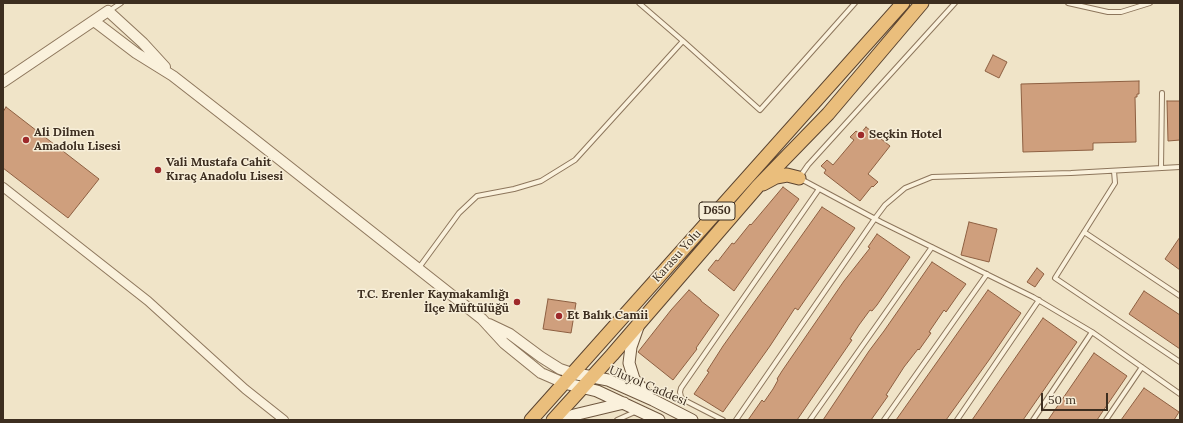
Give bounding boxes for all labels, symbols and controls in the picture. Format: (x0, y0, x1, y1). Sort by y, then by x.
place label: Ali Dilmen Amadolu Lisesi (34, 126, 121, 154)
place label: Seçkin Hotel (869, 128, 942, 142)
marker: Seçkin Hotel (856, 130, 866, 140)
marker: Ali Dilmen Amadolu Lisesi (21, 135, 31, 145)
place label: Vali Mustafa Cahit Kıraç Anadolu Lisesi (166, 156, 283, 184)
marker: Vali Mustafa Cahit Kıraç Anadolu Lisesi (153, 165, 163, 175)
road number: D650 (699, 202, 735, 220)
street label: Karasu Yolu (650, 227, 704, 285)
place label: T.C. Erenler Kaymakamlığı İlçe Müftülüğü (357, 288, 509, 316)
marker: T.C. Erenler Kaymakamlığı İlçe Müftülüğü (512, 297, 522, 307)
place label: Et Balık Camii (567, 309, 648, 323)
marker: Et Balık Camii (554, 311, 564, 321)
street label: Uluyol Caddesi (607, 363, 689, 409)
scale bar (1043, 385, 1110, 411)
text: 50 m (1048, 392, 1076, 407)

